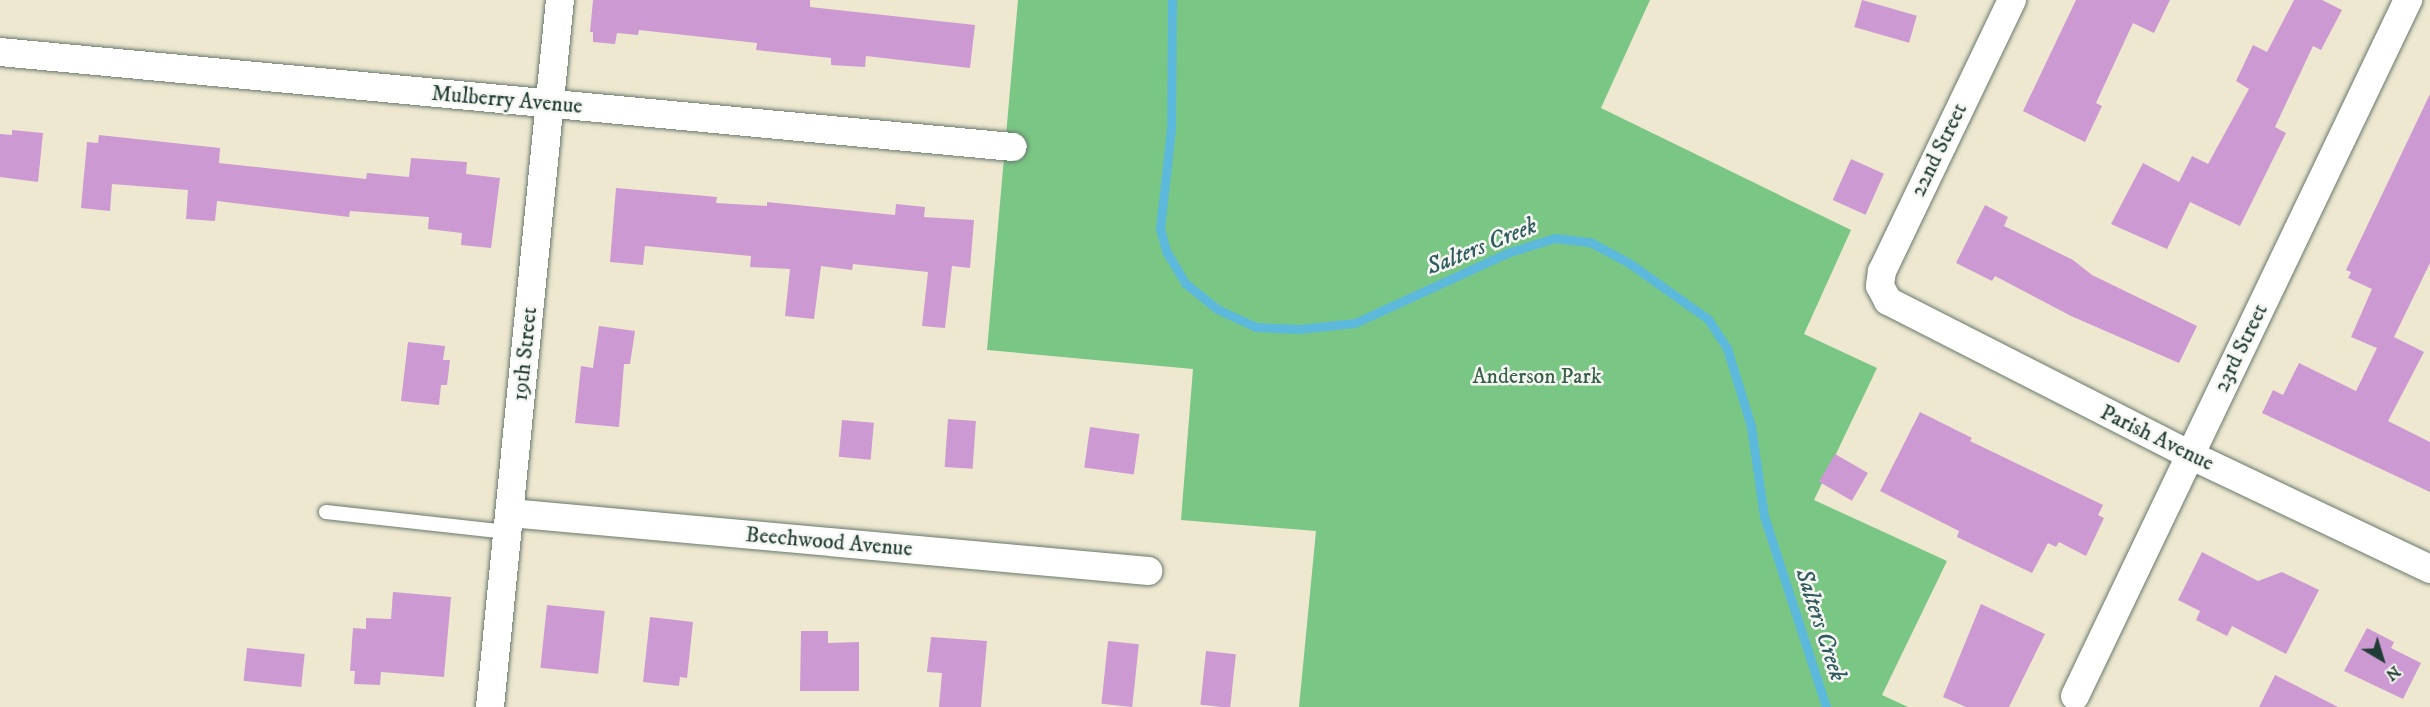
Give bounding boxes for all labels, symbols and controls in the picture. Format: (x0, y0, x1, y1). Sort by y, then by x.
street label: Mulberry Avenue (430, 80, 584, 120)
street label: 22nd Street (1905, 99, 1973, 201)
water label: Salters Creek (1423, 212, 1541, 282)
street label: 23rd Street (2208, 300, 2274, 396)
street label: 19th Street (507, 306, 543, 402)
park label: Anderson Park (1472, 364, 1602, 390)
street label: Parish Avenue (2096, 399, 2218, 477)
street label: Beechwood Avenue (744, 522, 914, 562)
water label: Salters Creek (1788, 565, 1852, 685)
north arrow (2352, 629, 2412, 689)
text: N (2382, 661, 2404, 685)

